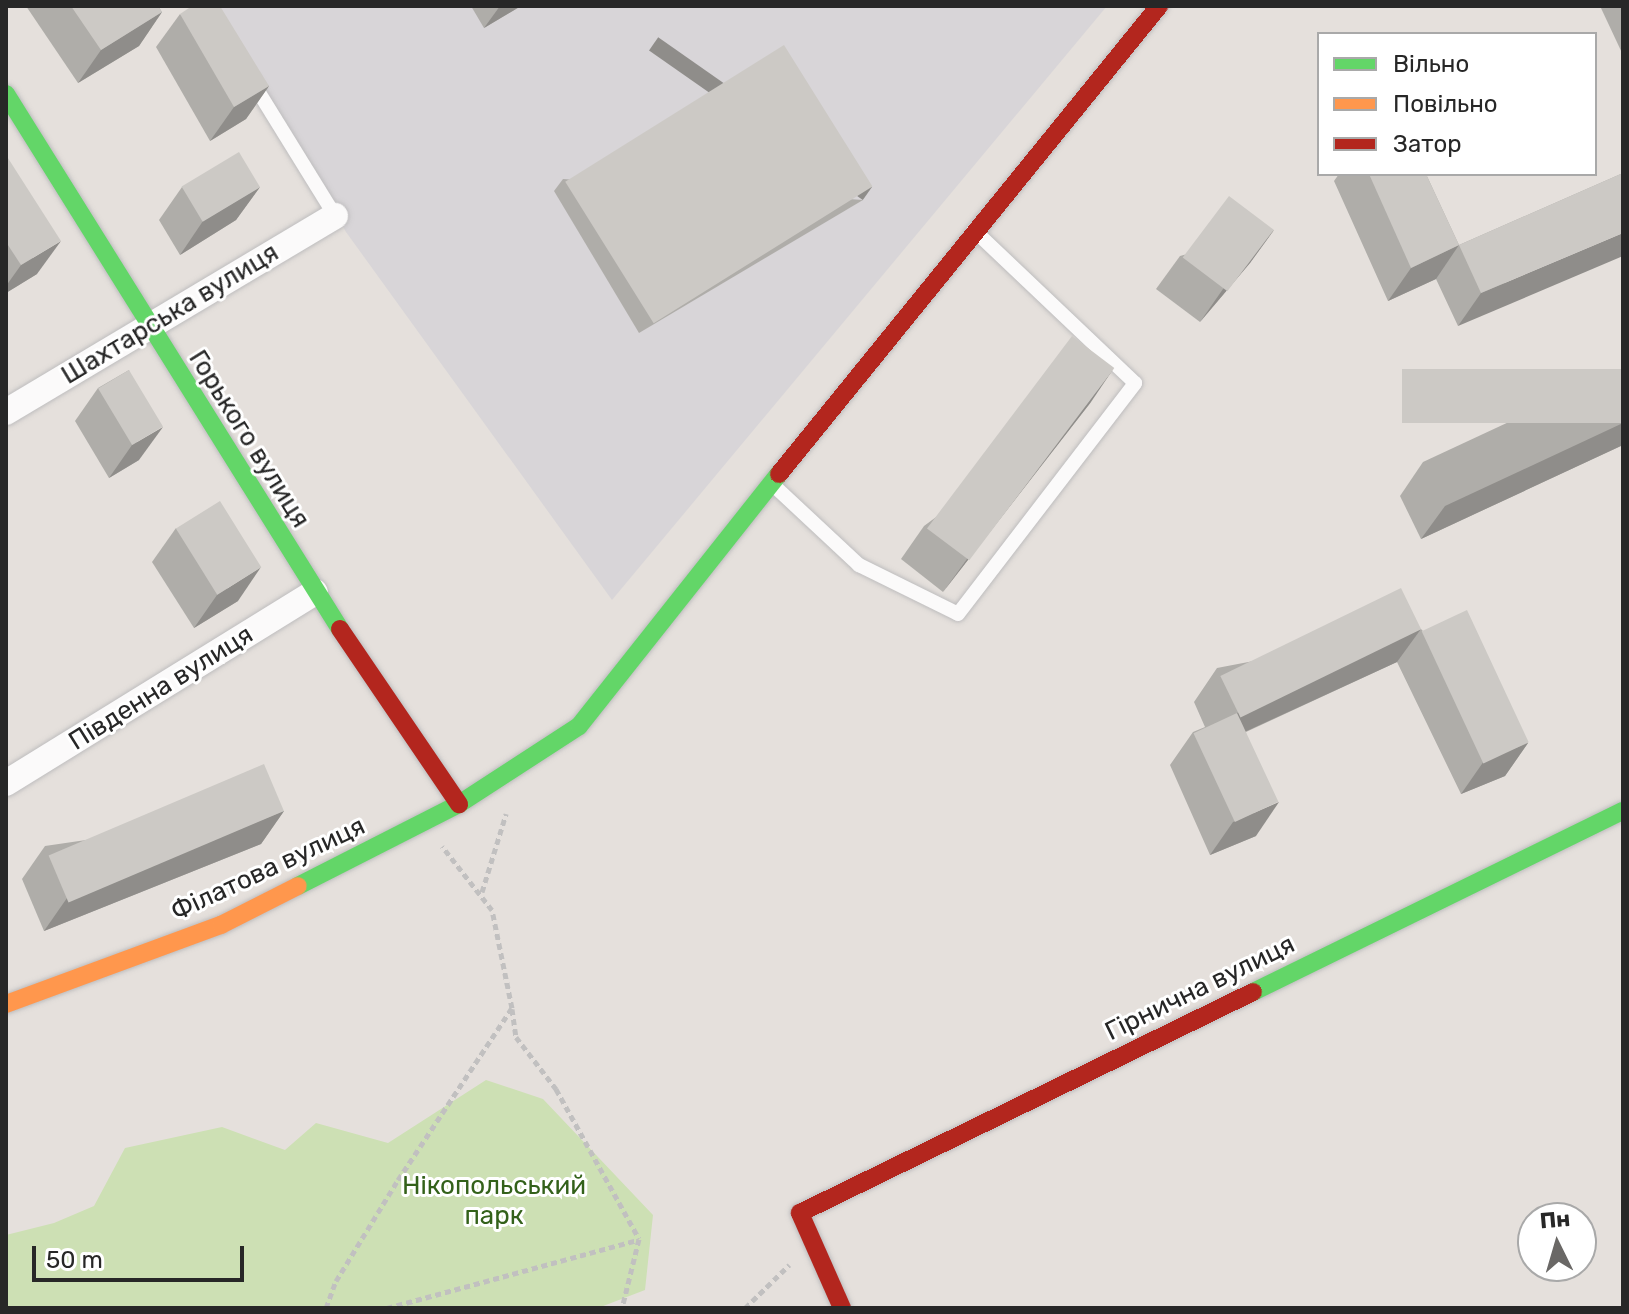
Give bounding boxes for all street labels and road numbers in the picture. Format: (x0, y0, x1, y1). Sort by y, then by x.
street label: Шахтарська вулиця (56, 237, 284, 391)
street label: Горького вулиця (182, 344, 316, 534)
street label: Південна вулиця (63, 619, 259, 757)
street label: Філатова вулиця (166, 810, 370, 928)
street label: Гірнична вулиця (1100, 929, 1300, 1047)

